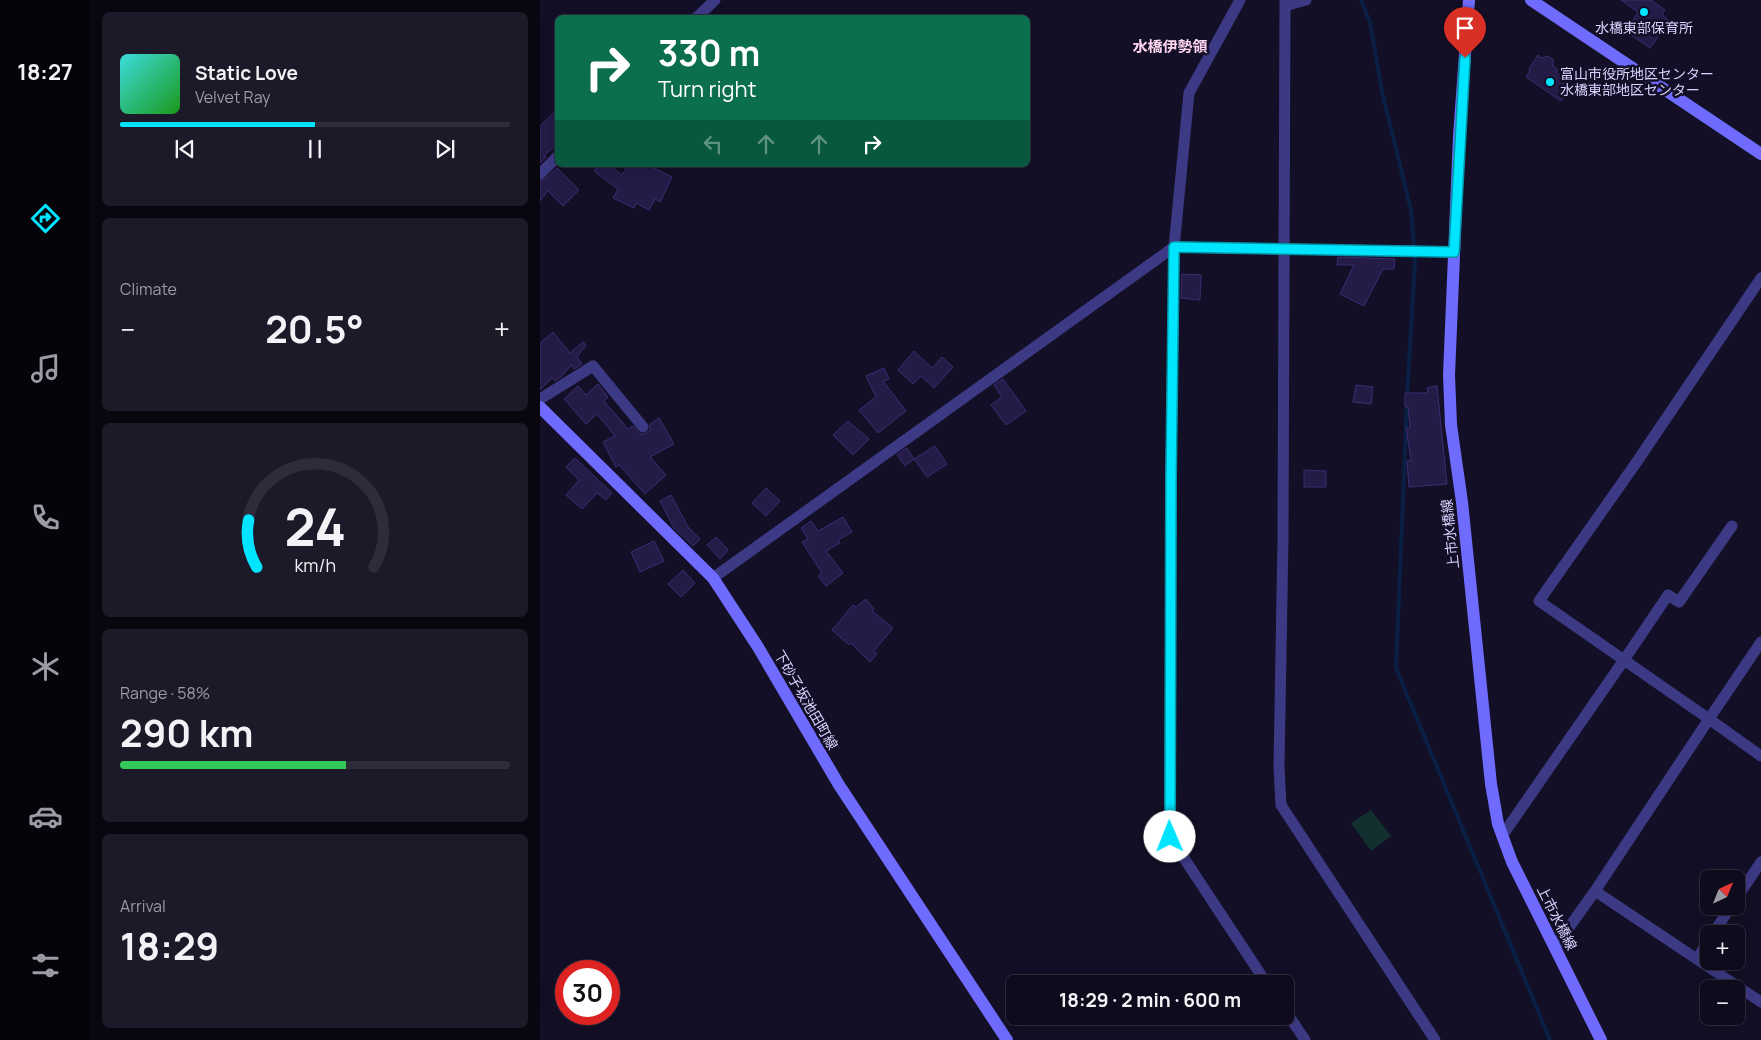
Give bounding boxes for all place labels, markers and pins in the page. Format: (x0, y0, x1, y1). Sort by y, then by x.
marker: 水橋東部保育所 (1638, 6, 1650, 18)
pin (1444, 7, 1486, 58)
place label: 水橋東部保育所 (1595, 18, 1693, 37)
place label: 富山市役所地区センター 水橋東部地区センター (1560, 64, 1714, 99)
marker: 富山市役所地区センター 水橋東部地区センター (1544, 76, 1556, 88)

